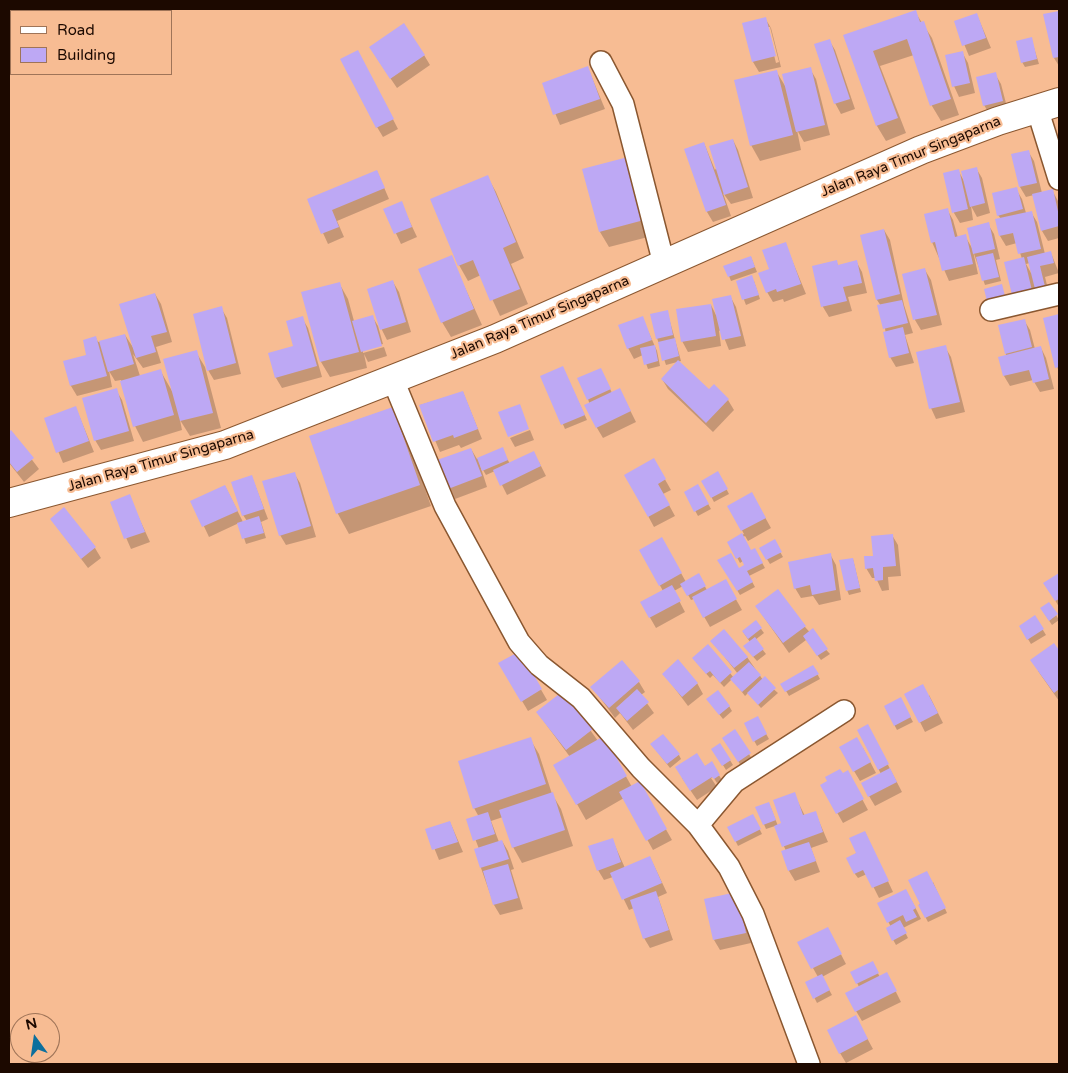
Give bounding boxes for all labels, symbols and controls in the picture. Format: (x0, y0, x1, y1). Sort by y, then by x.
legend (10, 10, 172, 75)
text: Road (57, 21, 95, 39)
text: Building (57, 46, 116, 64)
street label: Jalan Raya Timur Singaparna (819, 113, 1003, 201)
street label: Jalan Raya Timur Singaparna (448, 273, 632, 363)
street label: Jalan Raya Timur Singaparna (66, 426, 256, 496)
north arrow (10, 1013, 60, 1063)
text: N (24, 1014, 39, 1034)

